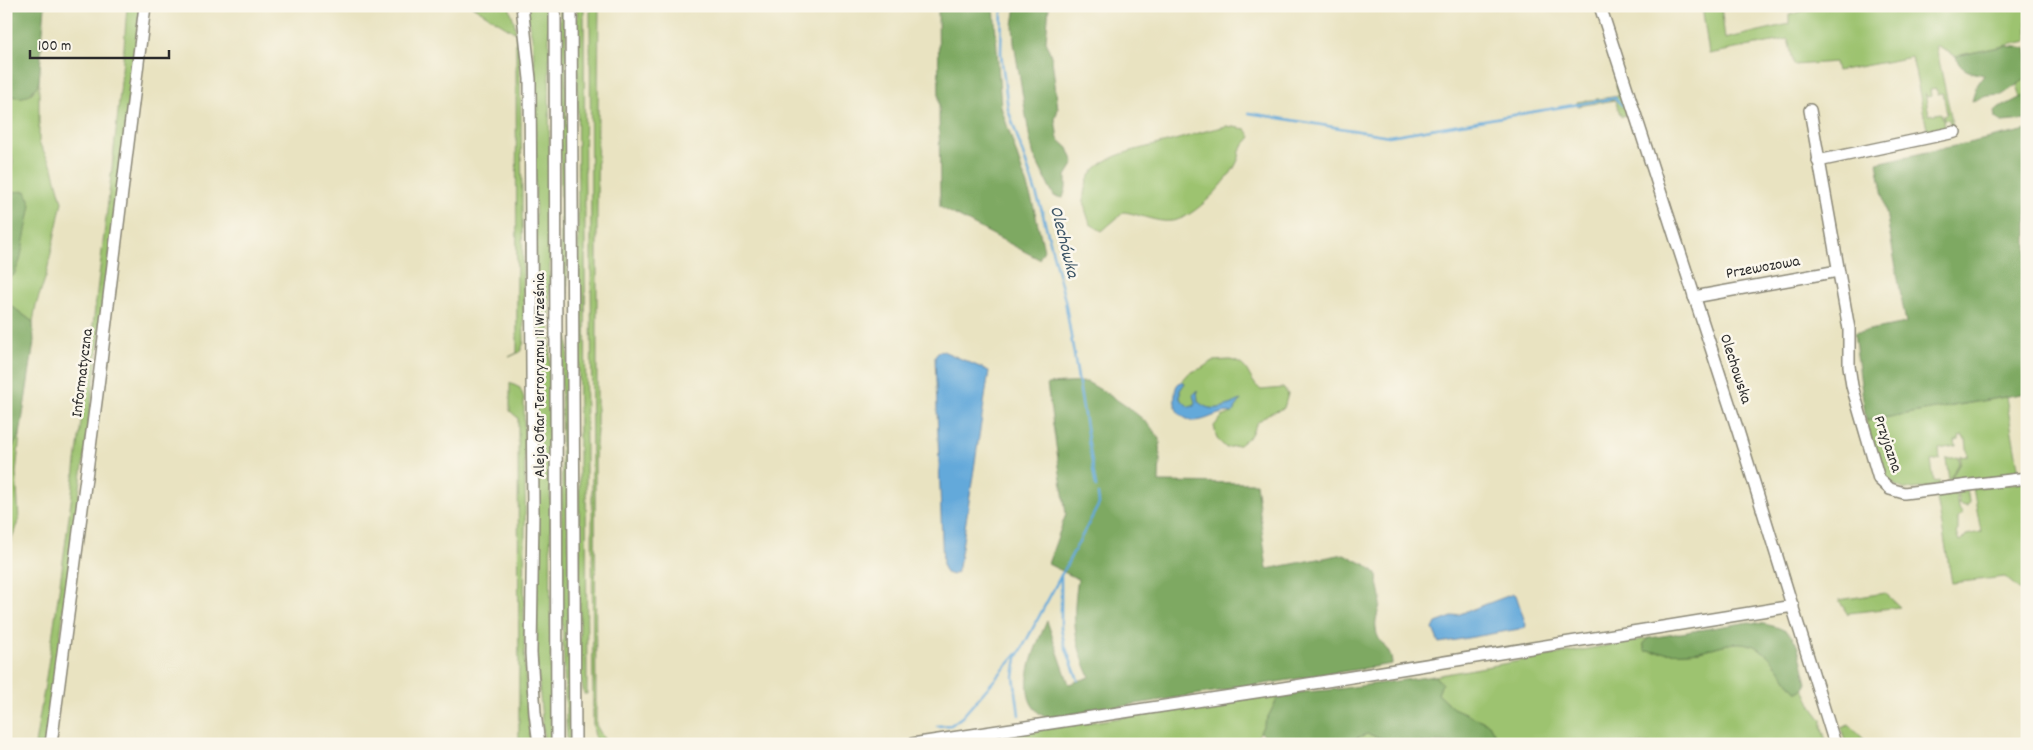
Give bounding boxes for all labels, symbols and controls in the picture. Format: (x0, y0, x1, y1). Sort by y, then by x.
scale bar (30, 28, 169, 60)
text: 100 m (38, 36, 71, 58)
water label: Olechówka (1042, 203, 1084, 282)
street label: Przewozowa (1724, 250, 1802, 286)
street label: Aleja Ofiar Terroryzmu 11 Września (529, 272, 552, 477)
street label: Informatyczna (66, 327, 100, 419)
street label: Olechowska (1713, 331, 1757, 407)
street label: Przyjazna (1867, 413, 1908, 476)

